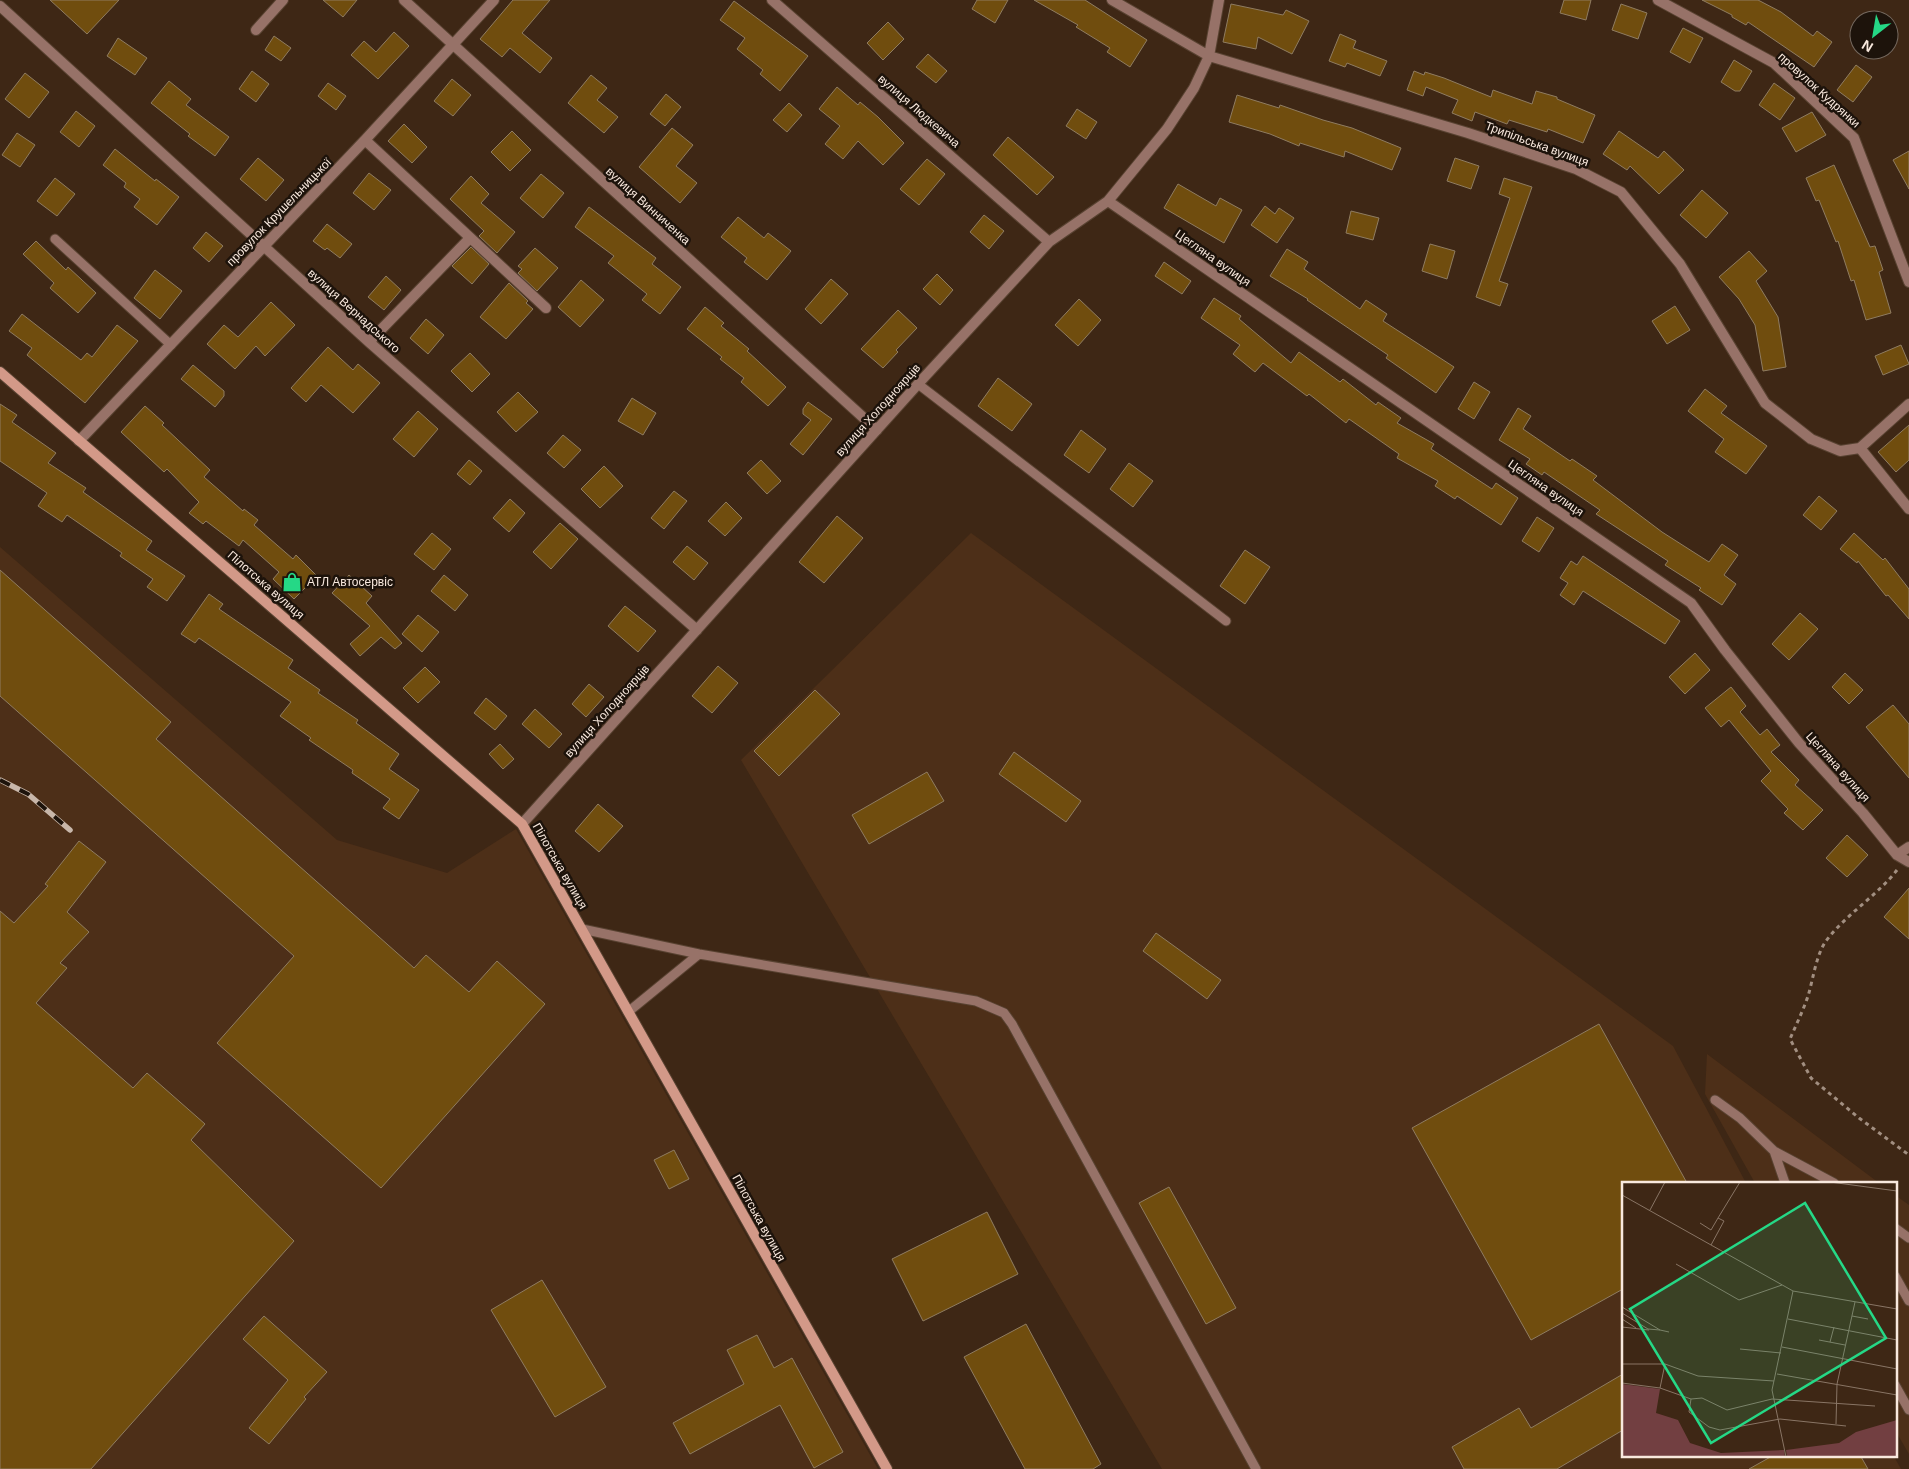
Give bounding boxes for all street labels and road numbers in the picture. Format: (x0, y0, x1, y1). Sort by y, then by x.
street label: провулок Кудрянки (1775, 50, 1863, 130)
street label: вулиця Людкевича (875, 72, 963, 151)
street label: Трипільська вулиця (1483, 119, 1591, 169)
street label: провулок Крушельницької (224, 155, 335, 269)
street label: вулиця Винниченка (603, 164, 693, 248)
street label: Цегляна вулиця (1173, 227, 1253, 289)
street label: вулиця Вернадського (305, 266, 403, 356)
street label: вулиця Холодноярців (833, 361, 923, 459)
street label: Цегляна вулиця (1506, 457, 1586, 519)
street label: Пілотська вулиця (225, 548, 307, 622)
street label: вулиця Холодноярців (562, 662, 652, 760)
street label: Цегляна вулиця (1803, 729, 1873, 805)
street label: Пілотська вулиця (530, 821, 590, 911)
street label: Пілотська вулиця (729, 1172, 789, 1264)

